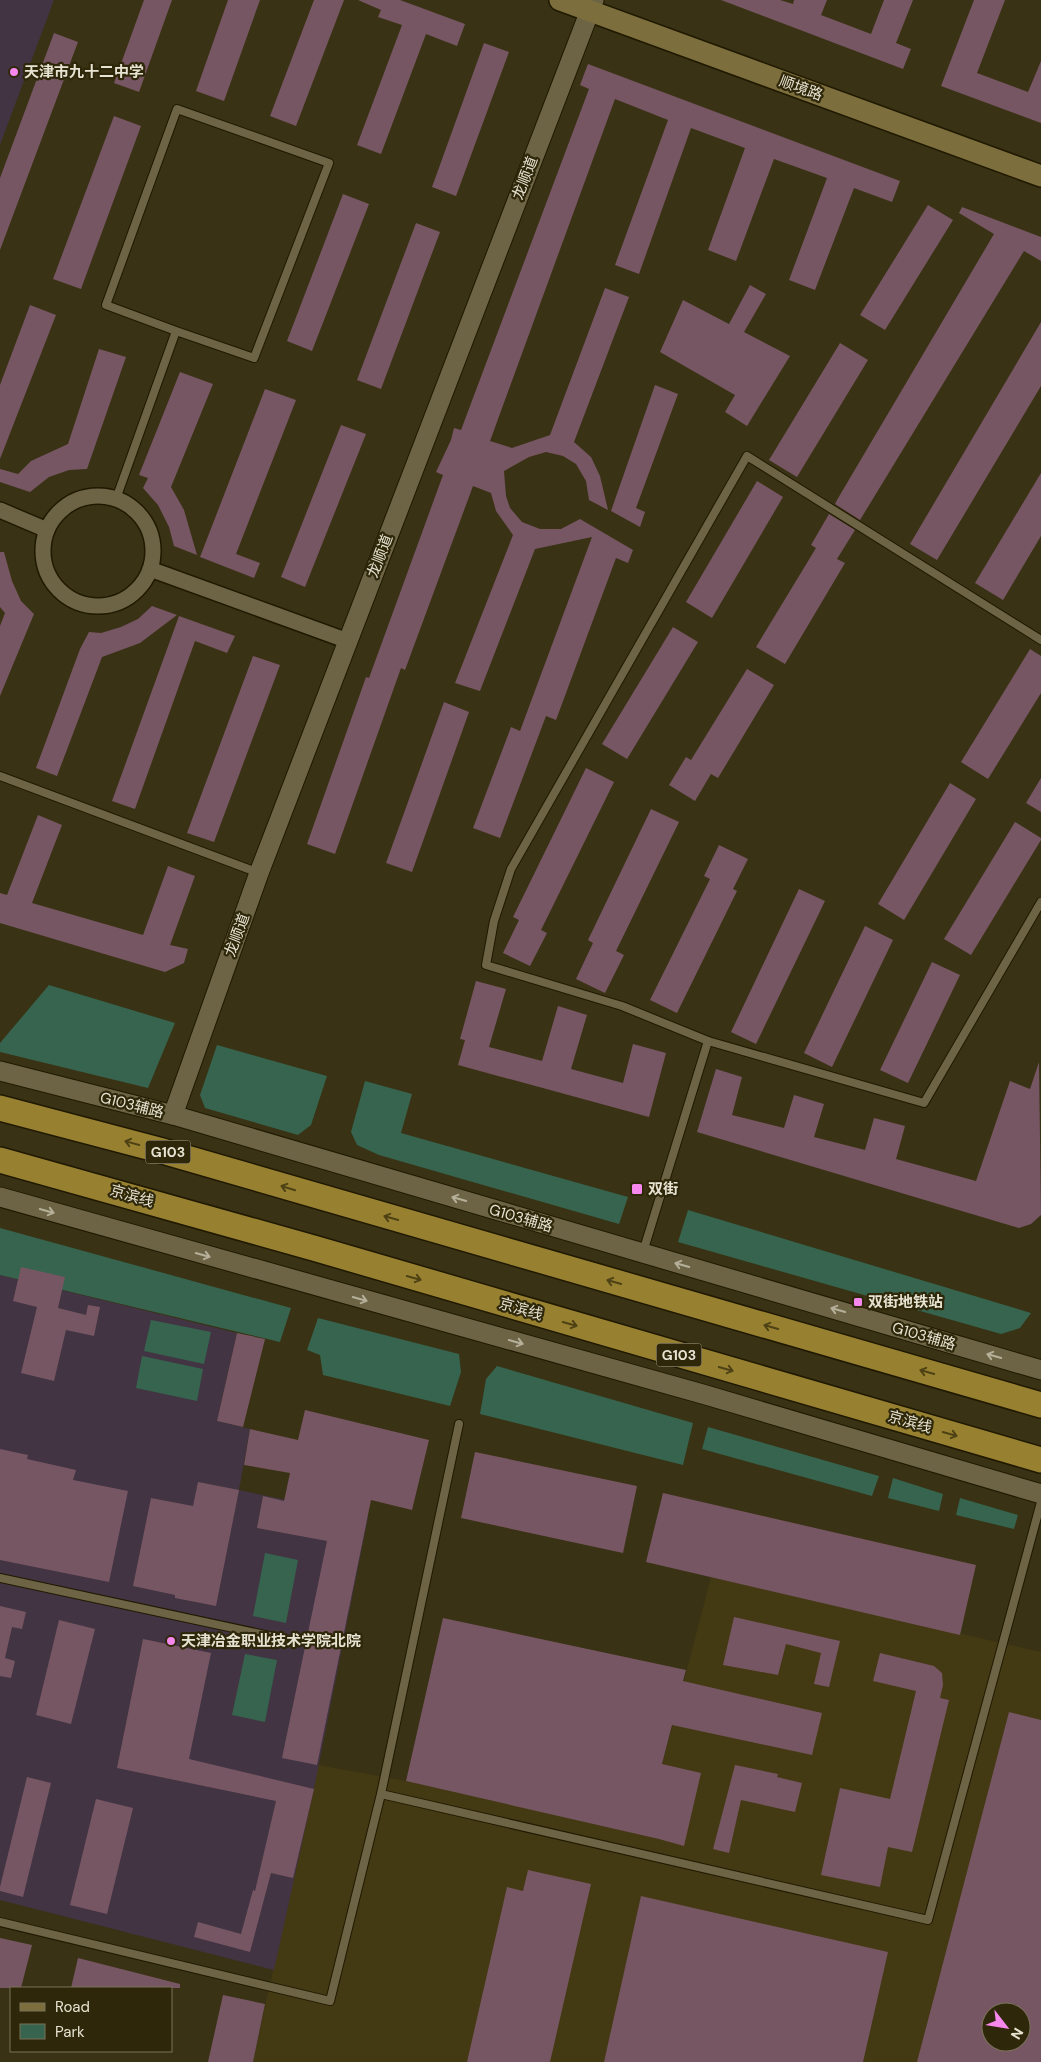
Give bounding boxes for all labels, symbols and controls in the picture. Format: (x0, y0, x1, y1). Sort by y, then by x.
place label: 天津市九十二中学 (24, 62, 144, 82)
marker: 天津市九十二中学 (8, 66, 20, 78)
street label: 顺境路 (776, 71, 826, 105)
street label: 龙顺道 (508, 153, 542, 203)
street label: 龙顺道 (363, 531, 397, 581)
street label: 龙顺道 (220, 910, 254, 960)
street label: G103辅路 (98, 1087, 166, 1123)
one-way arrow (124, 1137, 140, 1147)
road number: G103 (146, 1140, 190, 1164)
place label: 双街 (648, 1179, 678, 1199)
street label: 京滨线 (108, 1180, 156, 1212)
one-way arrow (280, 1182, 296, 1192)
marker: 双街 (630, 1182, 644, 1196)
one-way arrow (452, 1194, 468, 1204)
street label: G103辅路 (487, 1199, 555, 1237)
one-way arrow (39, 1206, 55, 1216)
one-way arrow (383, 1213, 399, 1222)
one-way arrow (195, 1250, 211, 1260)
one-way arrow (675, 1259, 691, 1269)
one-way arrow (406, 1273, 422, 1283)
one-way arrow (607, 1277, 623, 1287)
place label: 双街地铁站 (868, 1292, 943, 1312)
street label: 京滨线 (497, 1293, 545, 1325)
one-way arrow (351, 1294, 367, 1304)
marker: 双街地铁站 (852, 1296, 864, 1308)
one-way arrow (831, 1305, 847, 1315)
street label: G103辅路 (890, 1317, 958, 1355)
one-way arrow (562, 1319, 578, 1329)
one-way arrow (763, 1322, 779, 1332)
one-way arrow (508, 1338, 524, 1348)
road number: G103 (656, 1344, 702, 1366)
one-way arrow (987, 1350, 1003, 1360)
one-way arrow (718, 1365, 734, 1375)
one-way arrow (919, 1367, 935, 1376)
street label: 京滨线 (886, 1406, 934, 1438)
one-way arrow (941, 1429, 957, 1439)
place label: 天津冶金职业技术学院北院 (181, 1631, 361, 1651)
marker: 天津冶金职业技术学院北院 (165, 1635, 177, 1647)
legend (10, 1987, 172, 2052)
text: Road (55, 1997, 90, 2017)
north arrow (981, 2002, 1031, 2052)
text: Park (55, 2022, 85, 2042)
text: N (1007, 2025, 1027, 2043)

